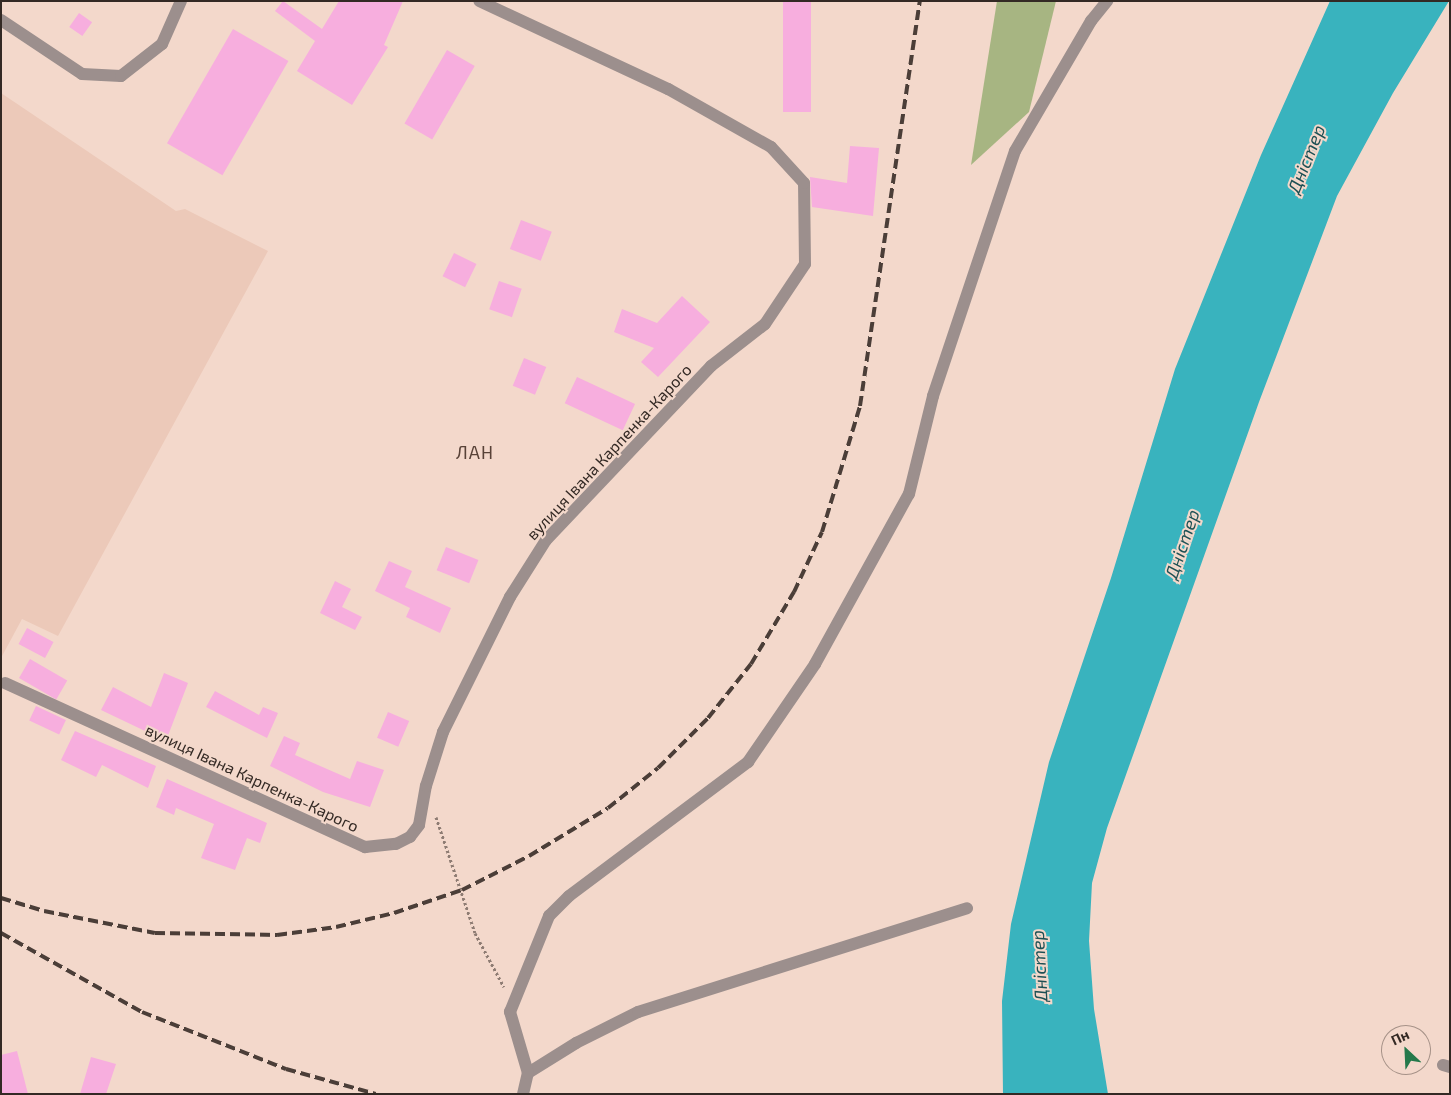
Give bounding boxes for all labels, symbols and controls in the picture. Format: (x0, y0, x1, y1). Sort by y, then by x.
water label: Дністер (1283, 122, 1329, 196)
street label: вулиця Івана Карпенка-Карого (522, 360, 696, 544)
district label: ЛАН (456, 441, 494, 463)
water label: Дністер (1160, 506, 1204, 582)
street label: вулиця Івана Карпенка-Карого (142, 720, 362, 836)
water label: Дністер (1026, 930, 1052, 1002)
north arrow (1381, 1025, 1431, 1075)
text: Пн (1388, 1025, 1412, 1048)

